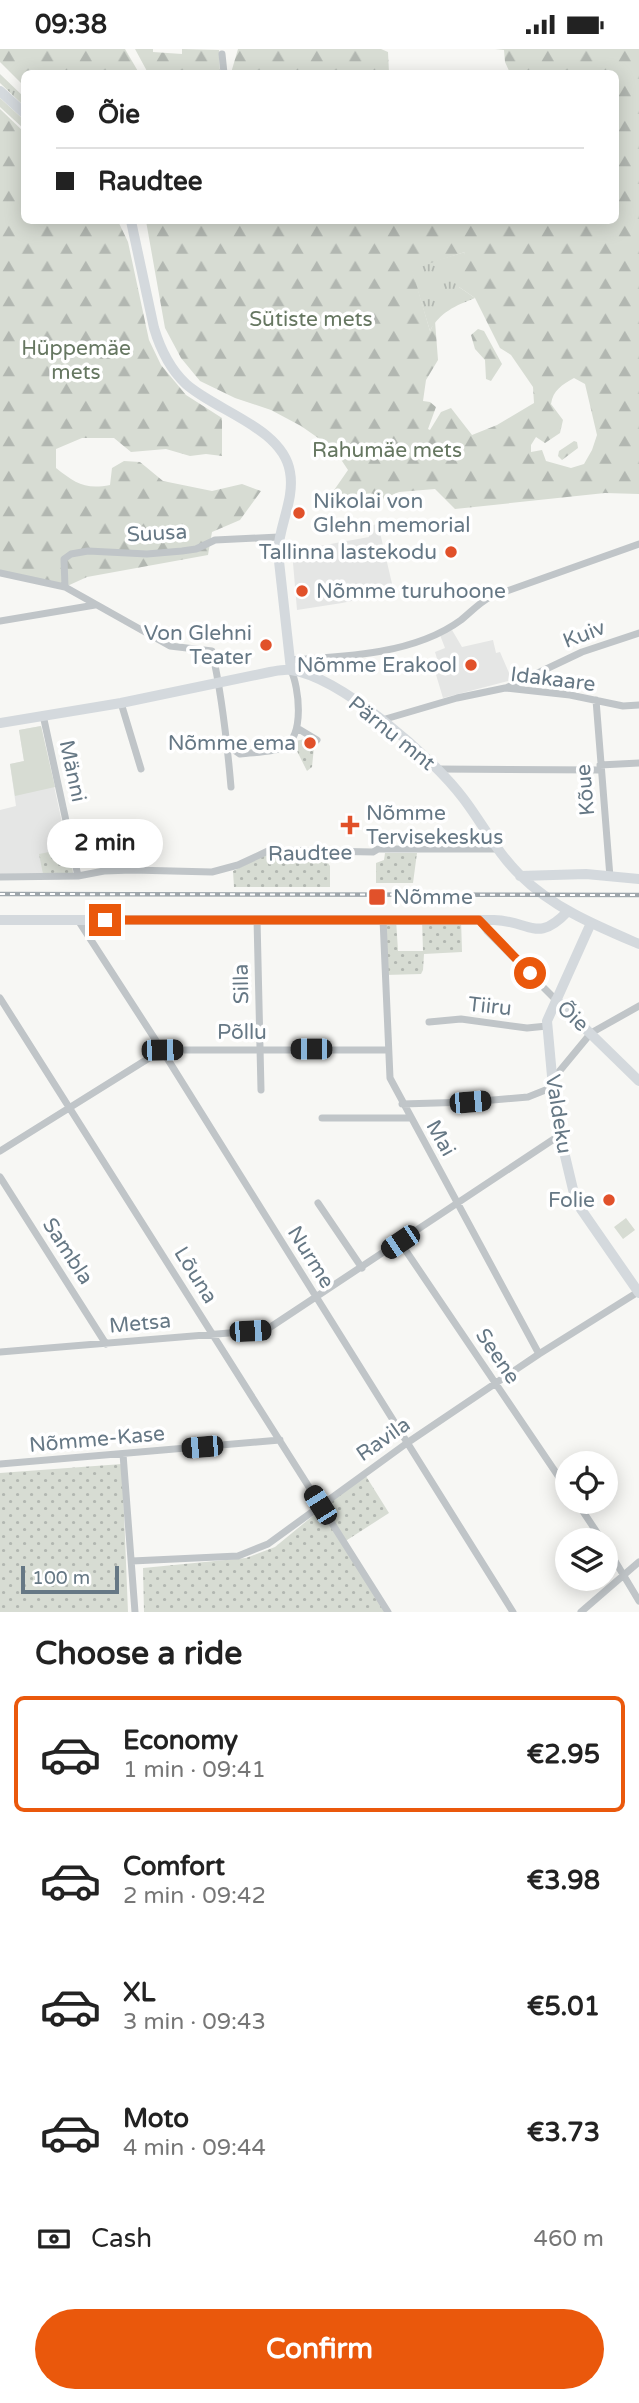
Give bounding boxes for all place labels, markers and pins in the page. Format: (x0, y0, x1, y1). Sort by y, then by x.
place label: Nikolai von Glehn memorial (313, 489, 471, 538)
marker: Nikolai von Glehn memorial (291, 505, 307, 521)
place label: Tallinna lastekodu (259, 540, 437, 565)
marker: Tallinna lastekodu (443, 544, 459, 560)
place label: Nõmme turuhoone (316, 579, 506, 604)
marker: Nõmme turuhoone (294, 583, 310, 599)
place label: Von Glehni Teater (144, 621, 252, 670)
marker: Von Glehni Teater (258, 637, 274, 653)
place label: Nõmme Erakool (297, 653, 457, 678)
marker: Nõmme Erakool (463, 657, 479, 673)
place label: Nõmme ema (168, 731, 296, 756)
marker: Nõmme ema (302, 735, 318, 751)
place label: Nõmme Tervisekeskus (366, 801, 503, 850)
marker: Nõmme Tervisekeskus (340, 815, 360, 835)
place label: Nõmme (393, 885, 473, 910)
marker: Nõmme (367, 887, 387, 907)
place label: Folie (548, 1188, 595, 1213)
marker: Folie (601, 1192, 617, 1208)

